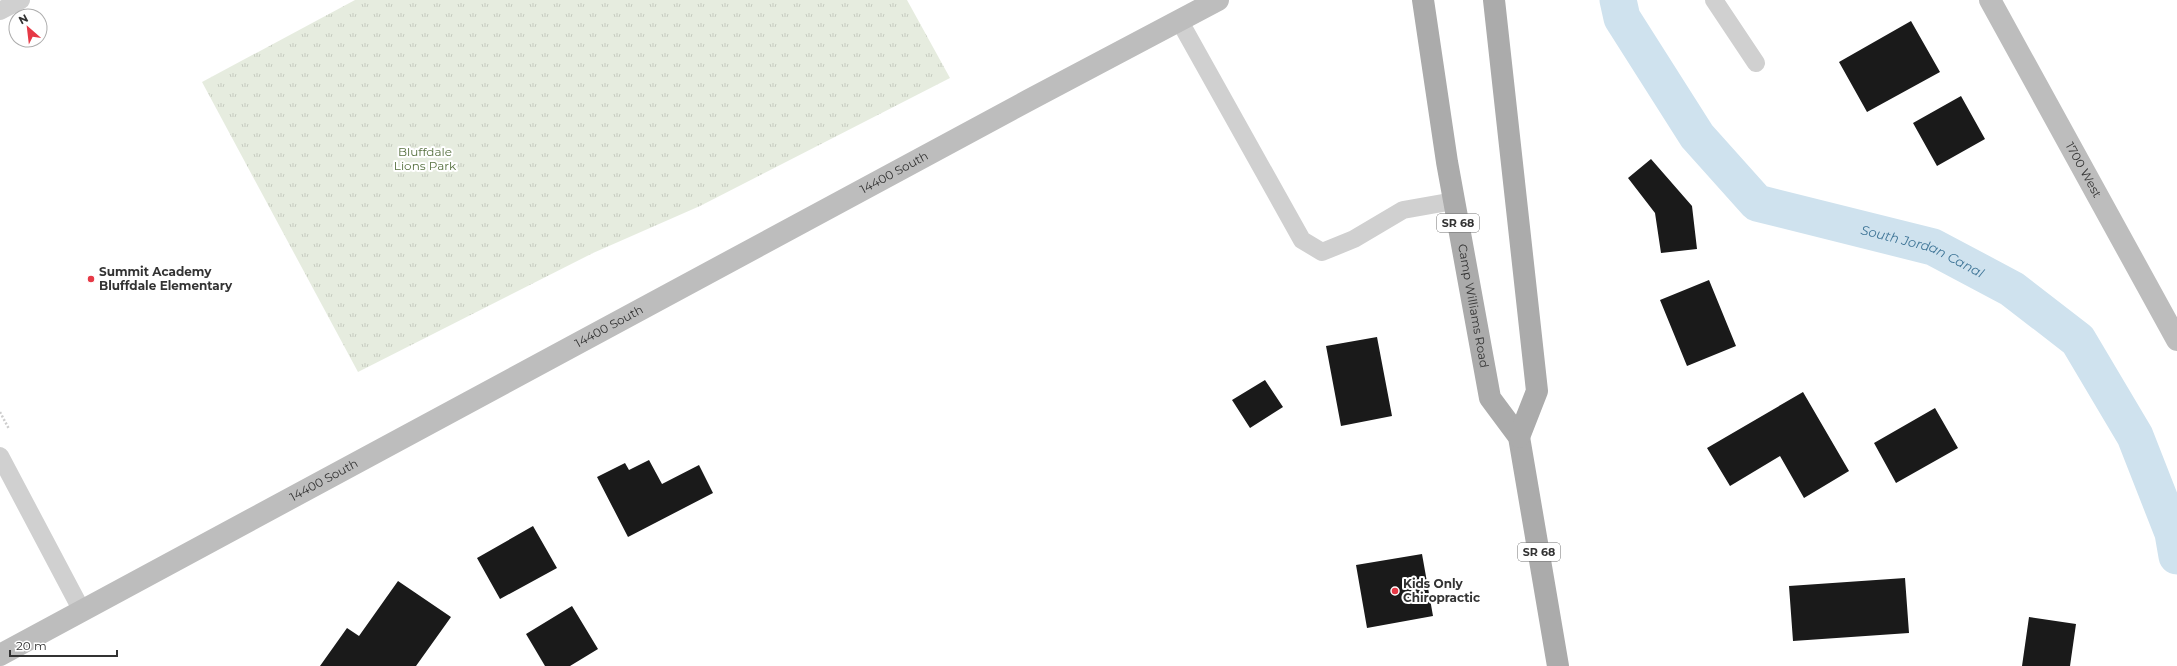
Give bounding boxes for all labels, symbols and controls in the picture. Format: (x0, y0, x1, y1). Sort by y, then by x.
north arrow (8, 8, 48, 48)
text: N (16, 11, 31, 27)
street label: 1700 West (2063, 139, 2105, 200)
park label: Bluffdale Lions Park (394, 144, 457, 173)
street label: 14400 South (857, 148, 931, 197)
road number: SR 68 (1437, 214, 1479, 232)
water label: South Jordan Canal (1859, 221, 1987, 281)
street label: Camp Williams Road (1455, 243, 1492, 369)
place label: Summit Academy Bluffdale Elementary (99, 264, 233, 293)
marker: Summit Academy Bluffdale Elementary (86, 274, 96, 284)
street label: 14400 South (572, 302, 646, 351)
street label: 14400 South (287, 455, 360, 504)
road number: SR 68 (1518, 543, 1560, 561)
place label: Kids Only Chiropractic (1403, 576, 1480, 605)
marker: Kids Only Chiropractic (1390, 586, 1400, 596)
scale bar (10, 632, 117, 658)
text: 20 m (16, 638, 47, 653)

